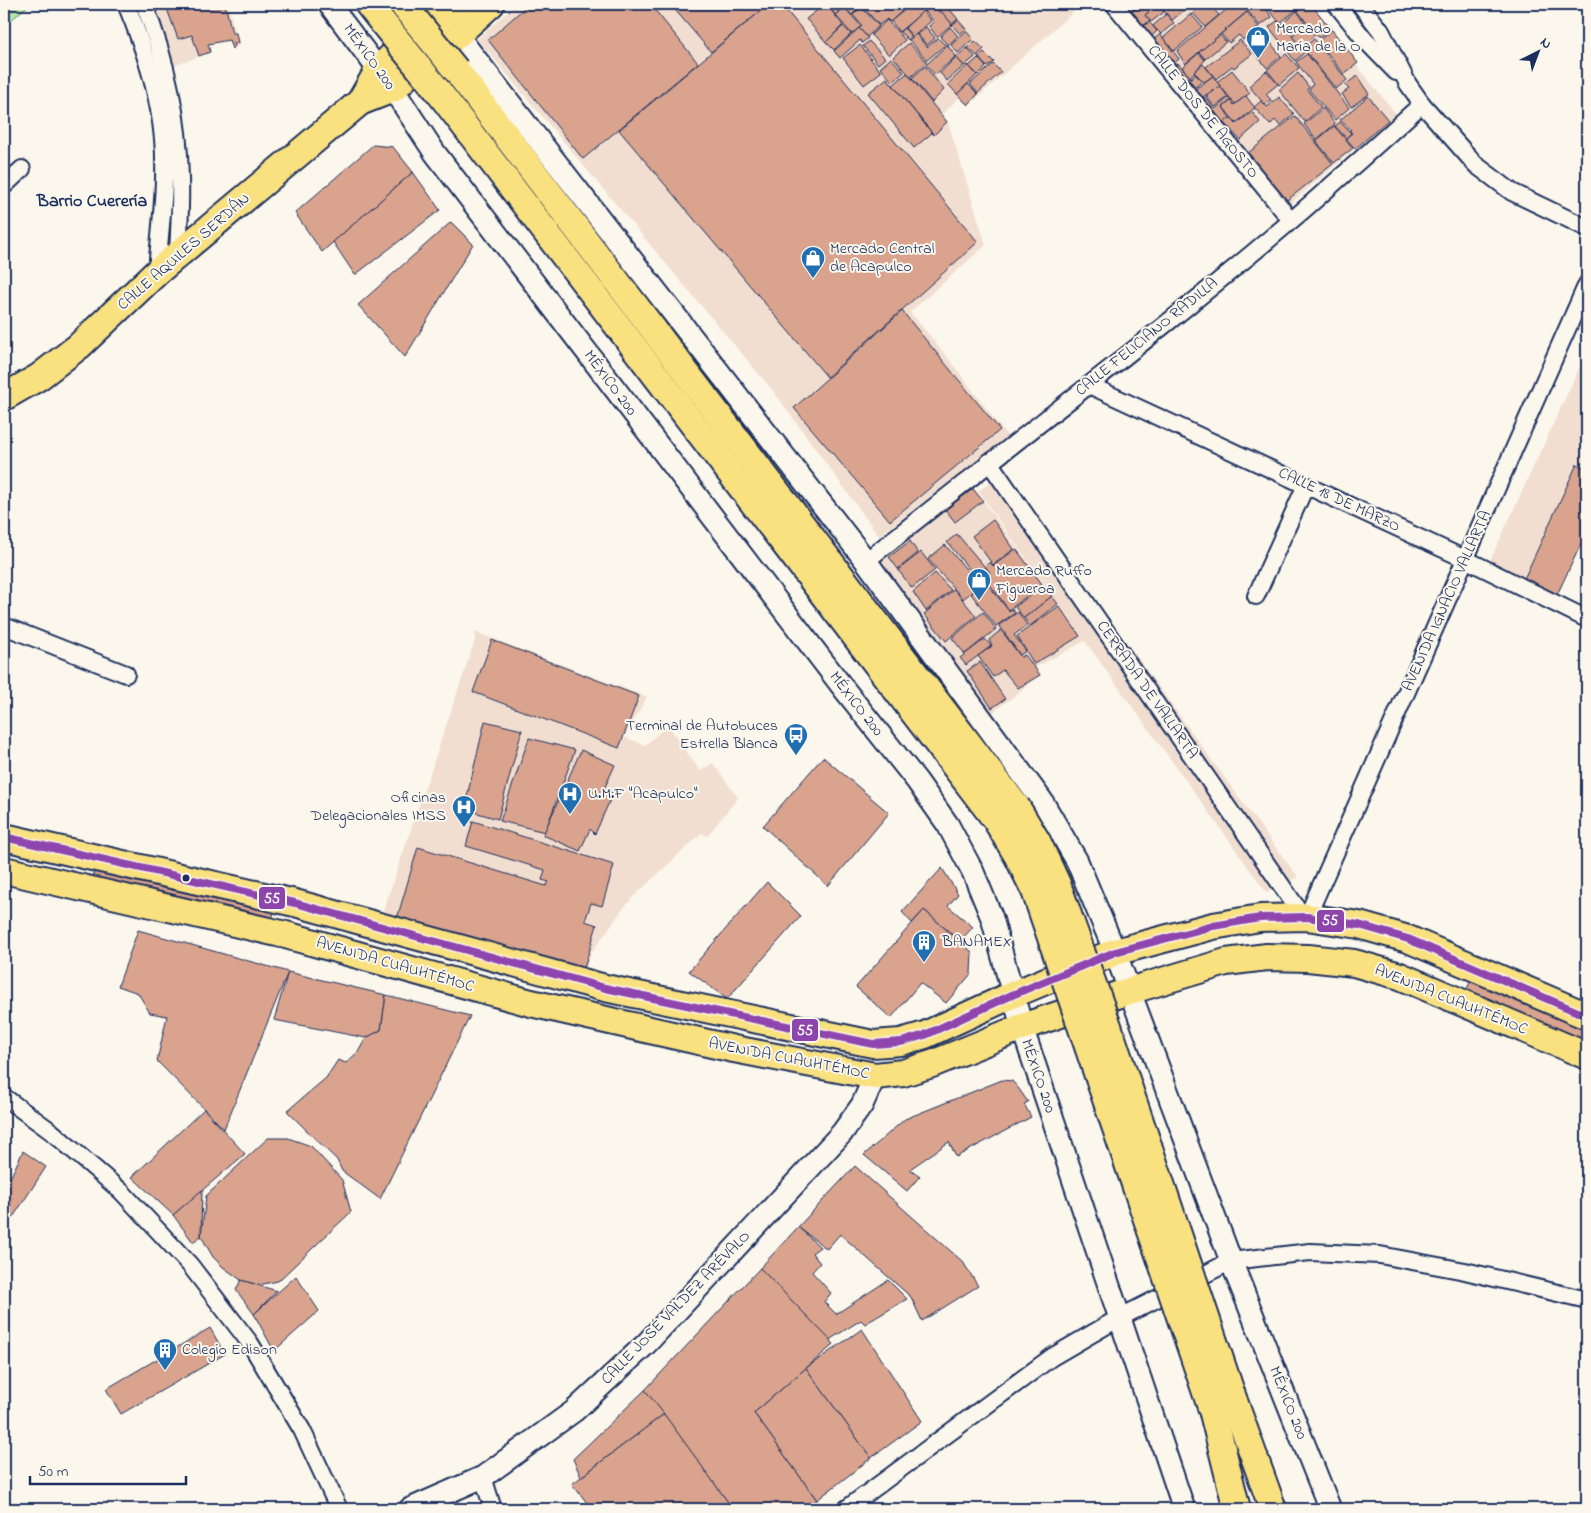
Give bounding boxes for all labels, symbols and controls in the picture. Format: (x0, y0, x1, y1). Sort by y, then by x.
place label: Mercado María de la O (1276, 17, 1361, 59)
street label: MÉXICO 200 (337, 19, 401, 95)
shop icon: Mercado María de la O (1245, 25, 1271, 59)
north arrow (1514, 28, 1564, 78)
text: N (1535, 32, 1556, 54)
street label: CALLE DOS DE AGOSTO (1141, 40, 1265, 184)
street label: CALLE AQUILES SERDÁN (112, 187, 256, 317)
district label: Barrio Cuerería (36, 189, 148, 215)
place label: Mercado Central de Acapulco (830, 237, 935, 279)
shop icon: Mercado Central de Acapulco (800, 245, 826, 279)
street label: CALLE FELICIANO RADILLA (1070, 272, 1224, 402)
street label: MÉXICO 200 (577, 345, 643, 421)
street label: CALLE 18 DE MARZO (1274, 461, 1404, 539)
street label: AVENIDA IGNACIO VALLARTA (1396, 507, 1498, 695)
place label: Mercado Ruffo Figueroa (995, 559, 1092, 601)
shop icon: Mercado Ruffo Figueroa (966, 567, 992, 601)
street label: CERRADA DE VALLARTA (1090, 616, 1204, 764)
street label: MÉXICO 200 (823, 666, 889, 742)
place label: Terminal de Autobuces Estrella Blanca (626, 714, 778, 756)
bus stop icon: Terminal de Autobuces Estrella Blanca (783, 722, 809, 756)
hospital icon: U.M.F "Acapulco" (557, 781, 583, 815)
place label: U.M.F "Acapulco" (588, 782, 698, 806)
place label: Oficinas Delegacionales IMSS (310, 786, 446, 828)
hospital icon: Oficinas Delegacionales IMSS (451, 794, 477, 828)
unlabelled marker (181, 873, 191, 883)
line badge: 55 (258, 886, 286, 910)
text: 55 (264, 889, 280, 910)
line badge: 55 (1316, 909, 1345, 933)
text: 55 (1322, 911, 1338, 932)
building icon: BANAMEX (911, 929, 937, 963)
place label: BANAMEX (941, 930, 1012, 954)
street label: AVENIDA CUAUHTÉMOC (313, 931, 477, 999)
street label: AVENIDA CUAUHTÉMOC (1371, 958, 1531, 1042)
line badge: 55 (791, 1018, 819, 1042)
text: 55 (797, 1021, 813, 1042)
street label: AVENIDA CUAUHTÉMOC (707, 1032, 872, 1086)
street label: MÉXICO 200 (1014, 1036, 1062, 1116)
street label: CALLE JOSÉ VALDEZ ARÉVALO (596, 1225, 756, 1391)
building icon: Colegio Edison (152, 1337, 178, 1371)
place label: Colegio Edison (182, 1338, 277, 1362)
street label: MÉXICO 200 (1262, 1363, 1314, 1443)
scale bar (30, 1453, 186, 1485)
text: 50 m (38, 1461, 69, 1483)

